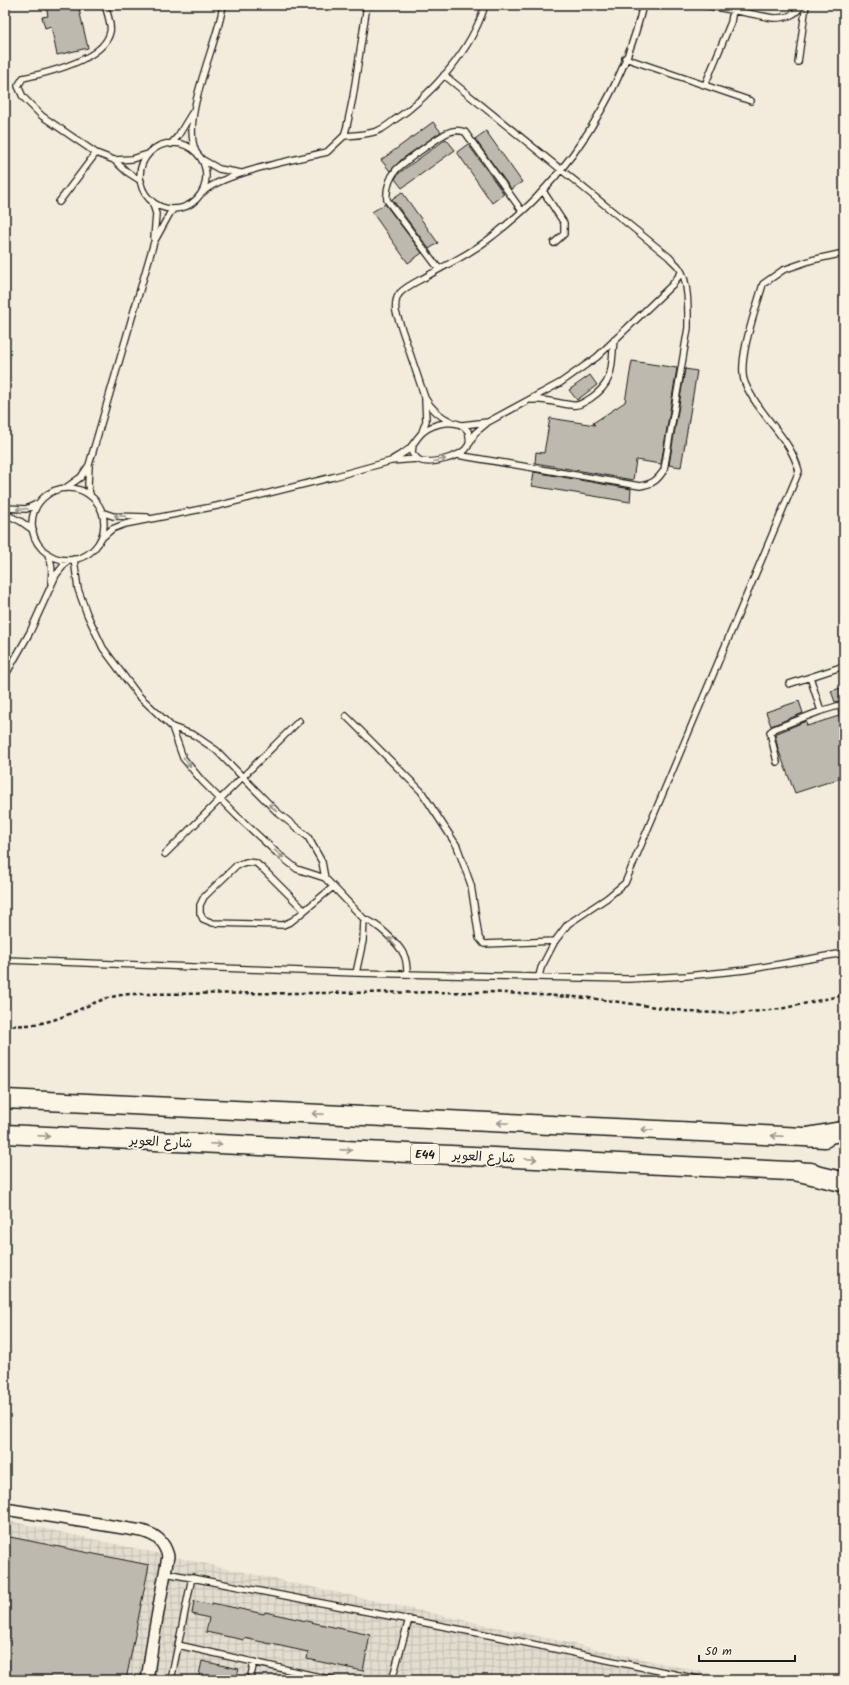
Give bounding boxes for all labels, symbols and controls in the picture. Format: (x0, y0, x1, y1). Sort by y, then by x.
one-way arrow (433, 456, 446, 463)
one-way arrow (16, 505, 29, 512)
one-way arrow (114, 513, 127, 520)
one-way arrow (183, 757, 191, 768)
one-way arrow (268, 803, 278, 813)
one-way arrow (273, 850, 284, 859)
one-way arrow (388, 936, 397, 947)
one-way arrow (312, 1110, 325, 1118)
one-way arrow (497, 1119, 510, 1127)
one-way arrow (641, 1126, 654, 1133)
street label: شارع العوير (128, 1130, 193, 1155)
one-way arrow (37, 1132, 50, 1139)
one-way arrow (771, 1132, 784, 1139)
one-way arrow (209, 1140, 222, 1147)
road number: E44 (411, 1144, 439, 1164)
street label: شارع العوير (451, 1145, 516, 1170)
one-way arrow (339, 1146, 352, 1153)
one-way arrow (524, 1155, 537, 1162)
scale bar (699, 1637, 795, 1663)
text: 50 m (705, 1642, 732, 1661)

